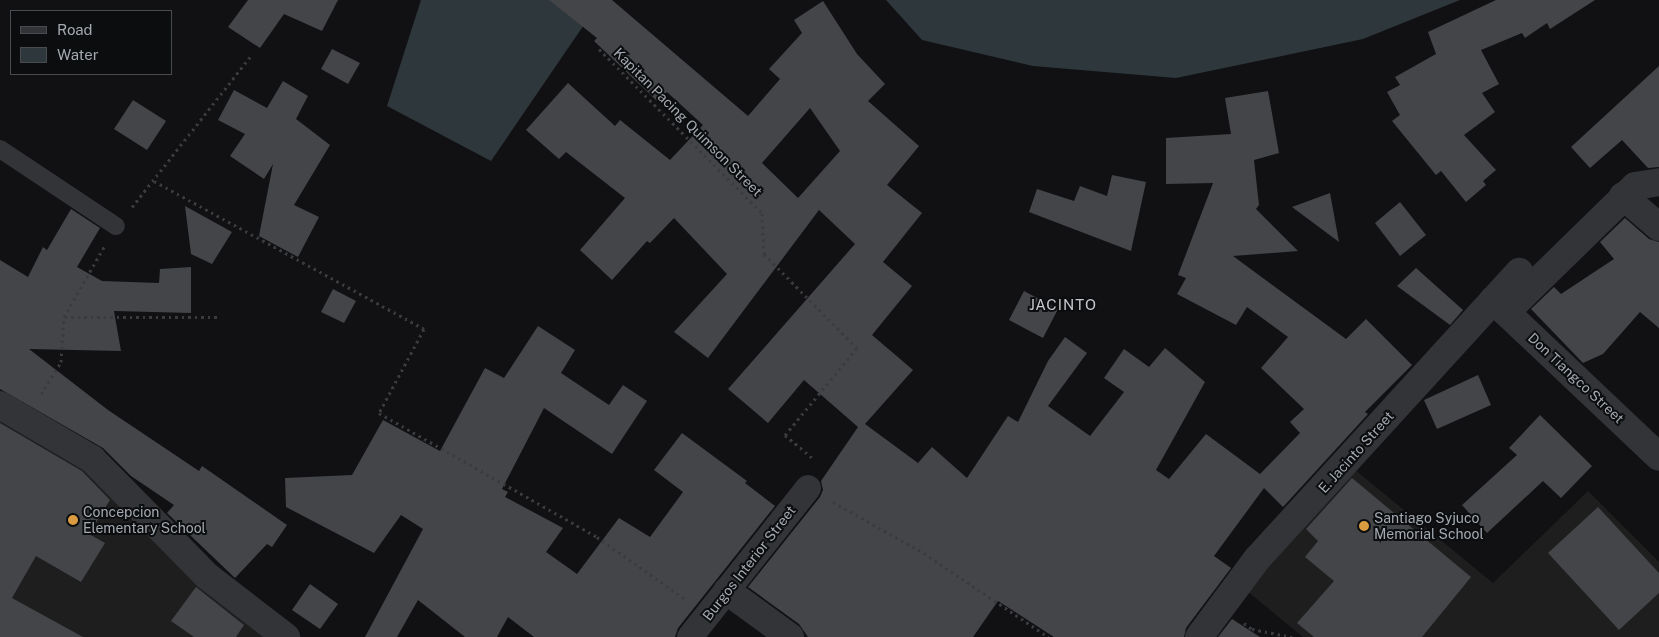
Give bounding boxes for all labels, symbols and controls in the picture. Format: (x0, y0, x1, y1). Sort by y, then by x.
legend (10, 10, 172, 75)
text: Road (57, 21, 93, 38)
street label: Kapitan Pacing Quimson Street (610, 44, 766, 200)
text: Water (57, 46, 99, 63)
district label: JACINTO (1028, 296, 1098, 314)
street label: Don Tiangco Street (1525, 329, 1627, 427)
street label: E. Jacinto Street (1315, 408, 1397, 496)
street label: Burgos Interior Street (699, 502, 799, 624)
place label: Concepcion Elementary School (83, 504, 206, 536)
place label: Santiago Syjuco Memorial School (1374, 510, 1484, 542)
marker: Concepcion Elementary School (67, 514, 79, 526)
marker: Santiago Syjuco Memorial School (1358, 520, 1370, 532)

